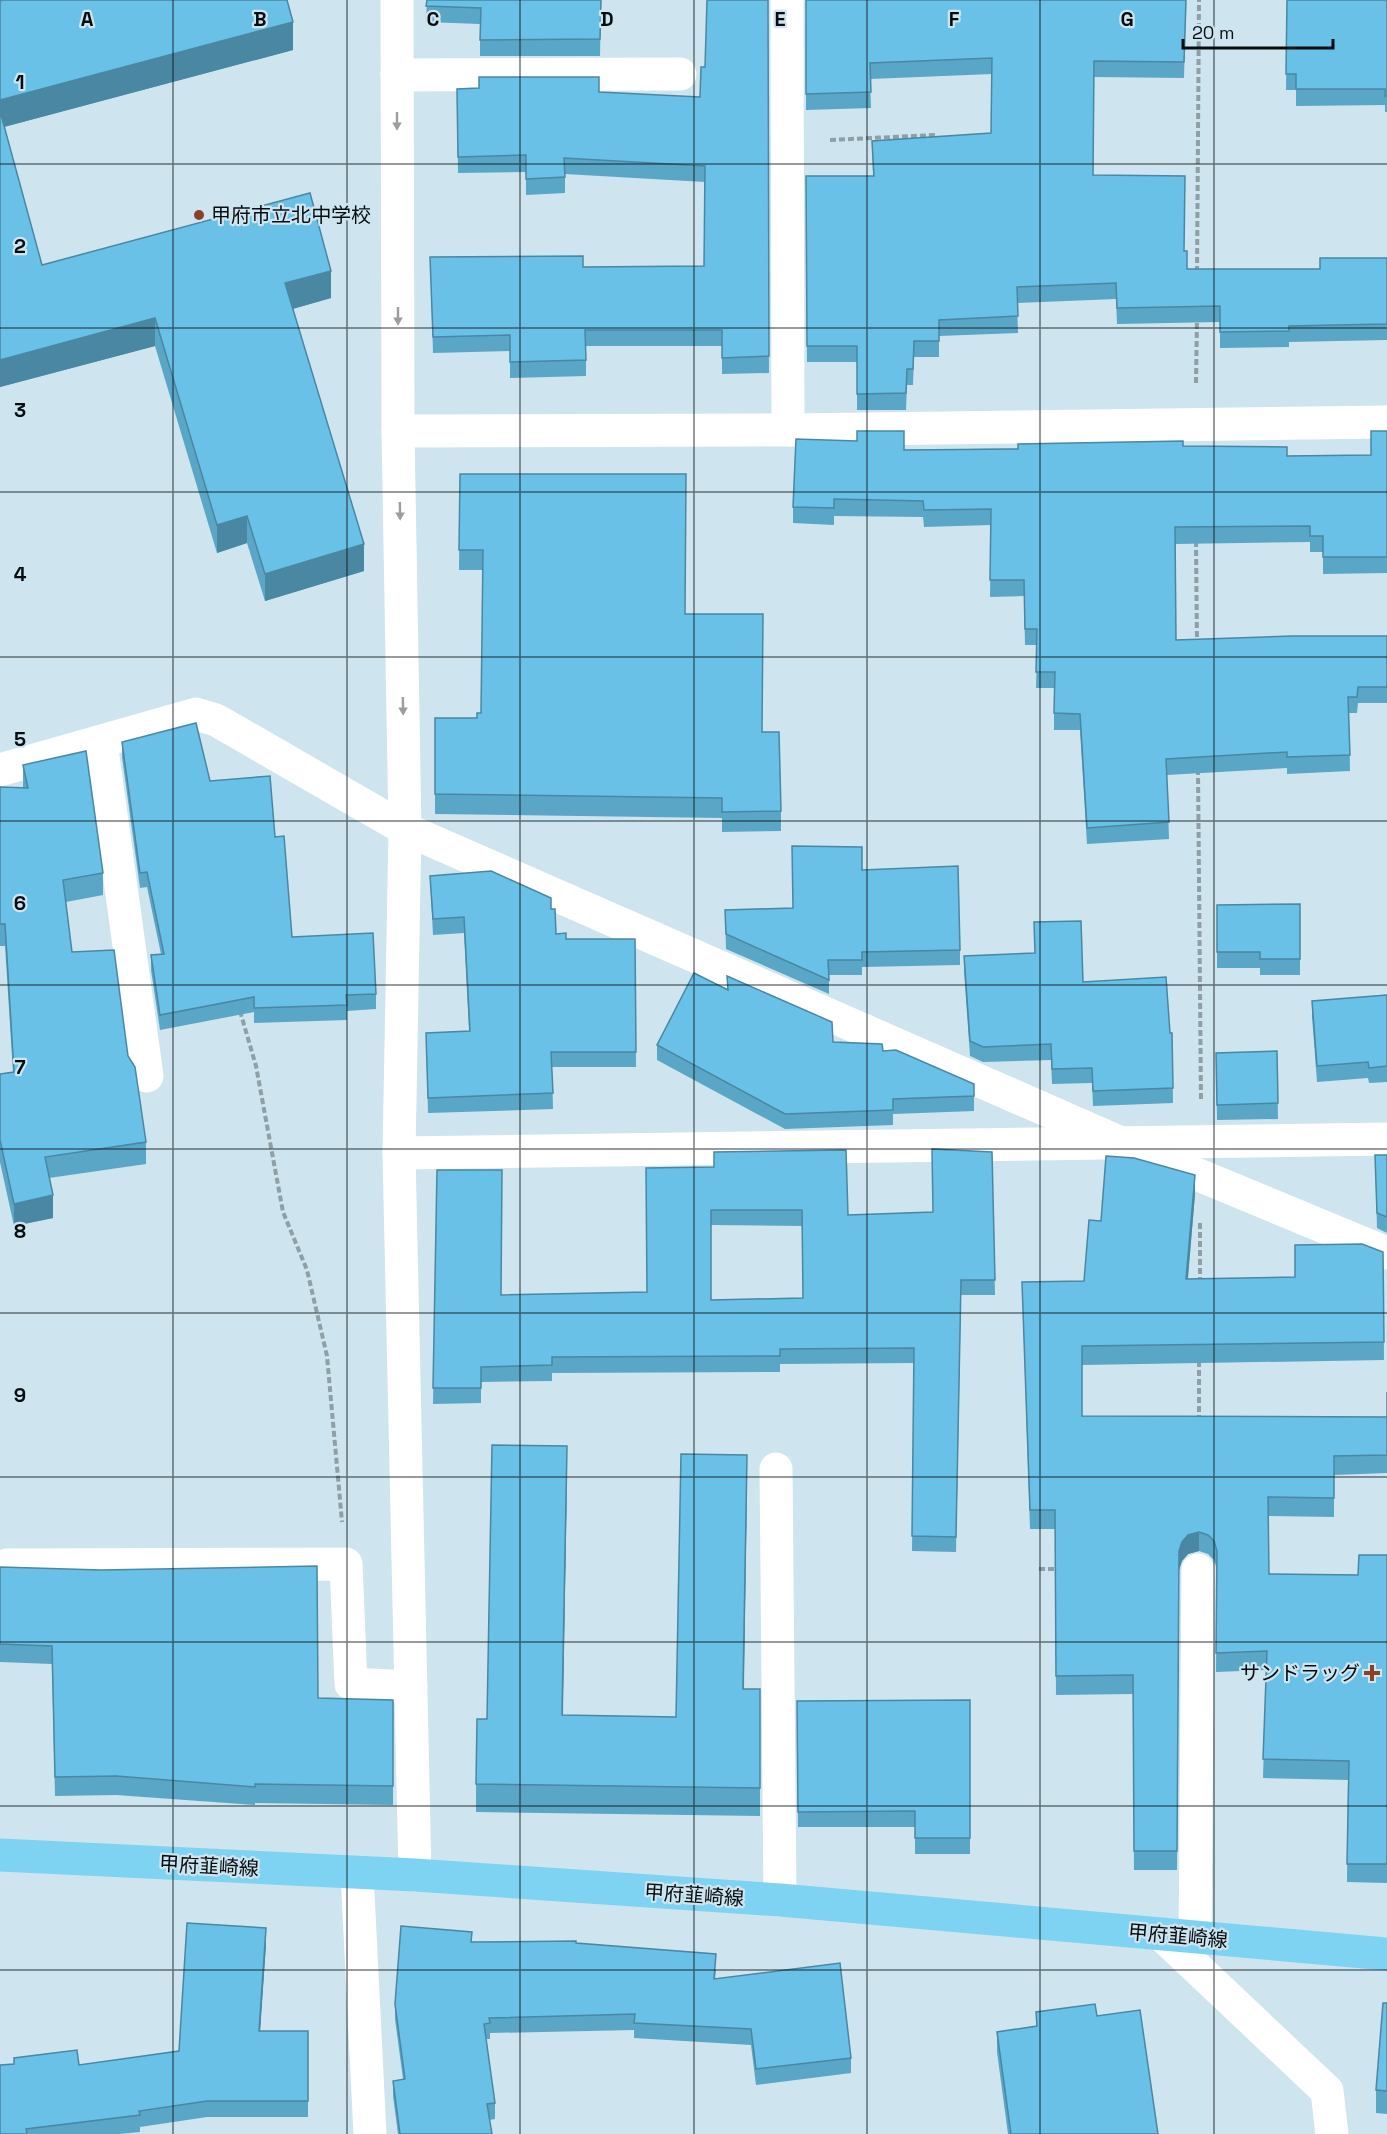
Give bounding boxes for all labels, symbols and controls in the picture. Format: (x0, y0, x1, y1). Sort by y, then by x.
text: A (81, 6, 94, 32)
text: B (253, 6, 267, 32)
text: C (427, 6, 440, 32)
text: D (600, 6, 614, 32)
text: E (774, 6, 786, 32)
text: F (949, 6, 960, 32)
text: G (1120, 6, 1134, 32)
scale bar (1183, 12, 1333, 50)
text: 20 m (1192, 21, 1235, 44)
text: 1 (15, 69, 25, 95)
one-way arrow (392, 112, 402, 131)
place label: 甲府市立北中学校 (211, 202, 371, 228)
marker: 甲府市立北中学校 (192, 208, 206, 222)
text: 2 (14, 233, 26, 259)
one-way arrow (393, 307, 403, 326)
text: 3 (14, 397, 26, 423)
one-way arrow (395, 502, 404, 521)
text: 4 (14, 561, 27, 587)
one-way arrow (398, 697, 407, 716)
text: 5 (14, 726, 26, 752)
text: 6 (14, 890, 26, 916)
text: 7 (14, 1054, 26, 1080)
text: 8 (14, 1218, 26, 1244)
text: 9 (14, 1382, 26, 1408)
place label: サンドラッグ (1240, 1660, 1360, 1686)
marker: サンドラッグ (1365, 1666, 1379, 1680)
street label: 甲府韮崎線 (158, 1850, 260, 1882)
street label: 甲府韮崎線 (643, 1879, 745, 1911)
street label: 甲府韮崎線 (1127, 1919, 1229, 1953)

